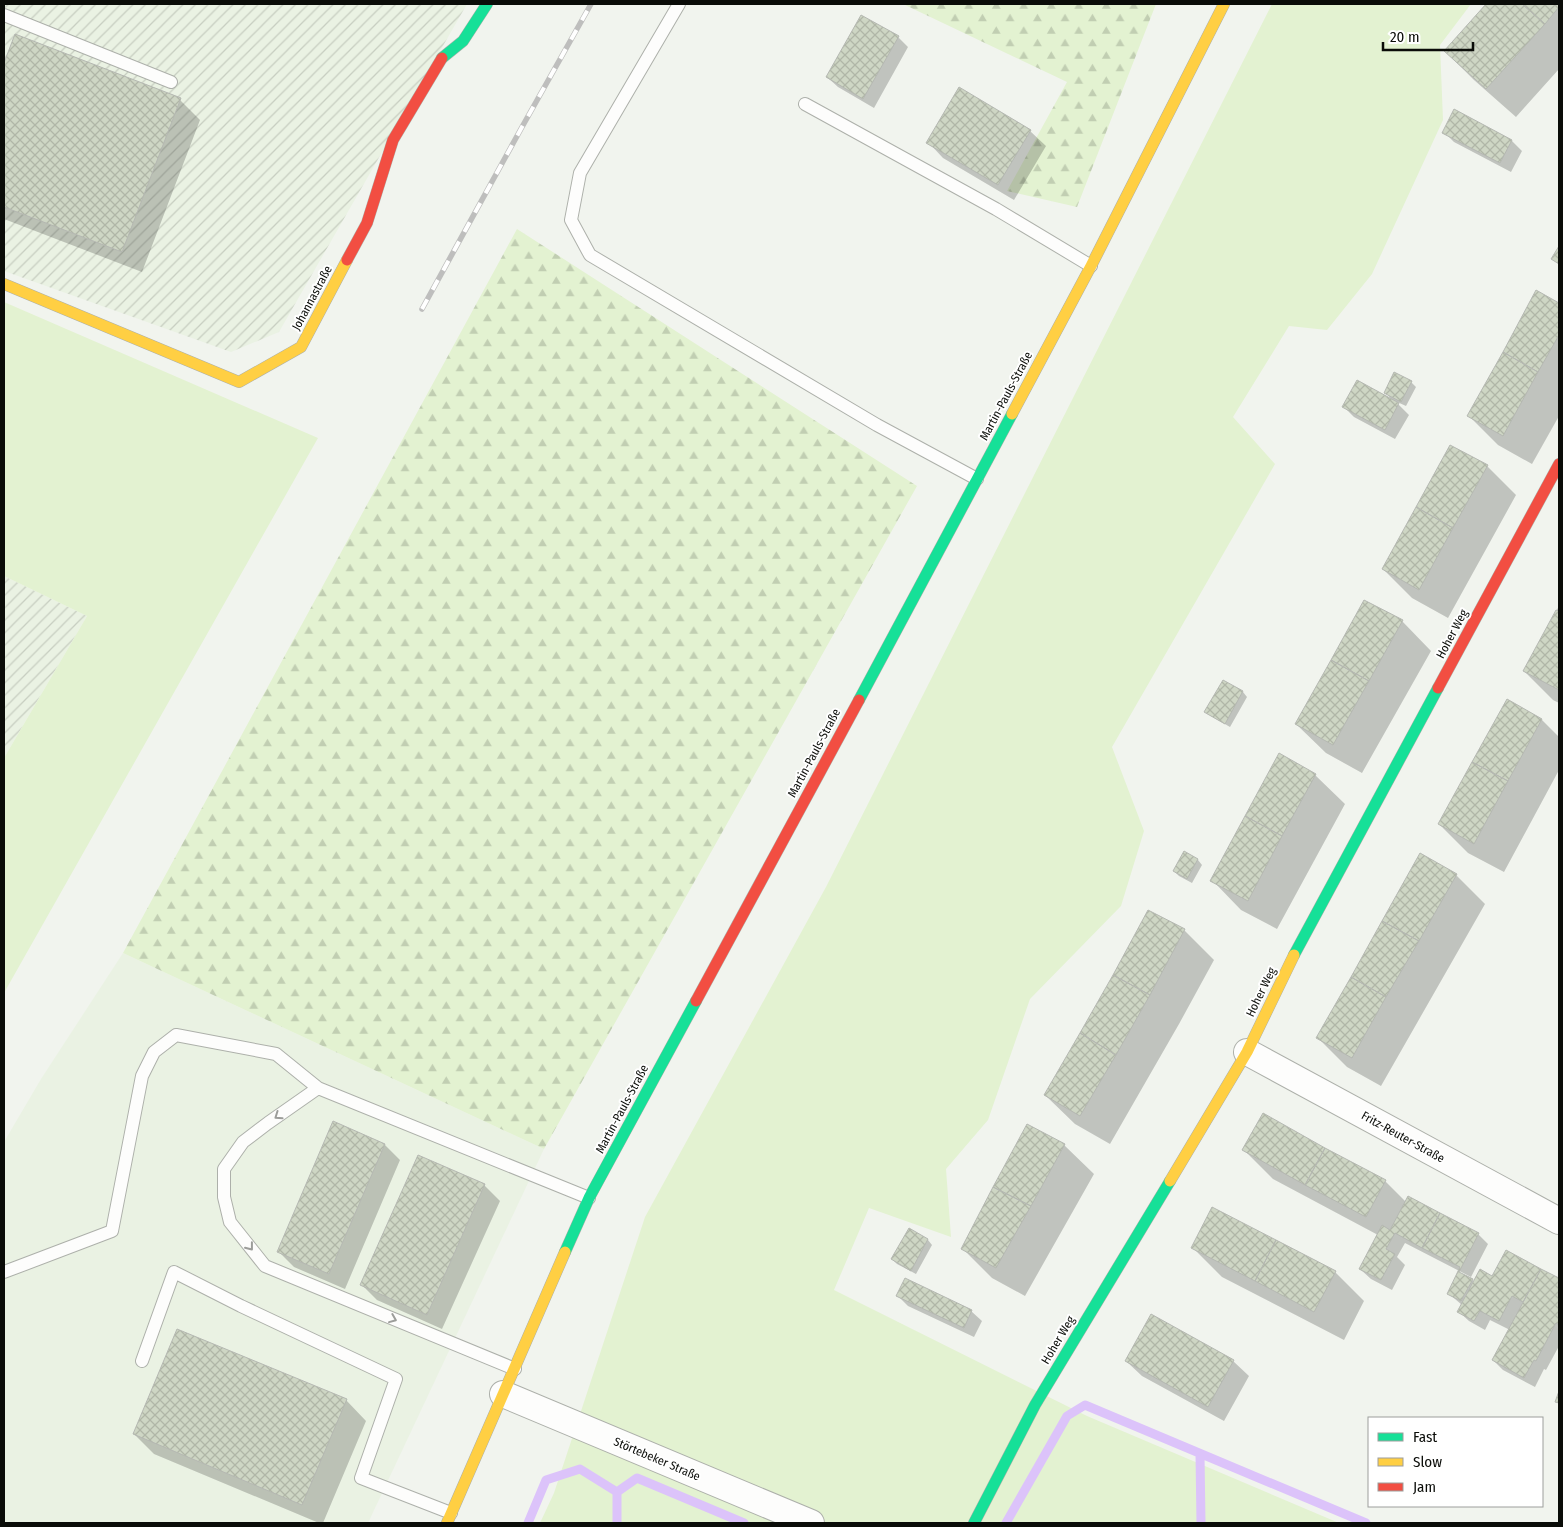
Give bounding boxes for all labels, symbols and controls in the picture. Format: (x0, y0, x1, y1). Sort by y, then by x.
scale bar (1383, 20, 1473, 52)
text: 20 m (1390, 28, 1420, 46)
street label: Johannastraße (289, 263, 335, 333)
street label: Martin-Pauls-Straße (977, 349, 1035, 443)
street label: Hoher Weg (1433, 607, 1471, 661)
street label: Martin-Pauls-Straße (785, 706, 843, 800)
street label: Hoher Weg (1243, 965, 1279, 1019)
street label: Martin-Pauls-Straße (593, 1062, 651, 1156)
street label: Fritz-Reuter-Straße (1359, 1108, 1447, 1166)
one-way arrow (274, 1110, 284, 1119)
one-way arrow (245, 1241, 253, 1250)
one-way arrow (388, 1312, 397, 1323)
street label: Hoher Weg (1038, 1313, 1078, 1366)
legend (1368, 1417, 1543, 1507)
text: Fast (1413, 1428, 1437, 1446)
street label: Störtebeker Straße (612, 1434, 702, 1484)
text: Slow (1413, 1453, 1442, 1471)
text: Jam (1413, 1478, 1436, 1496)

